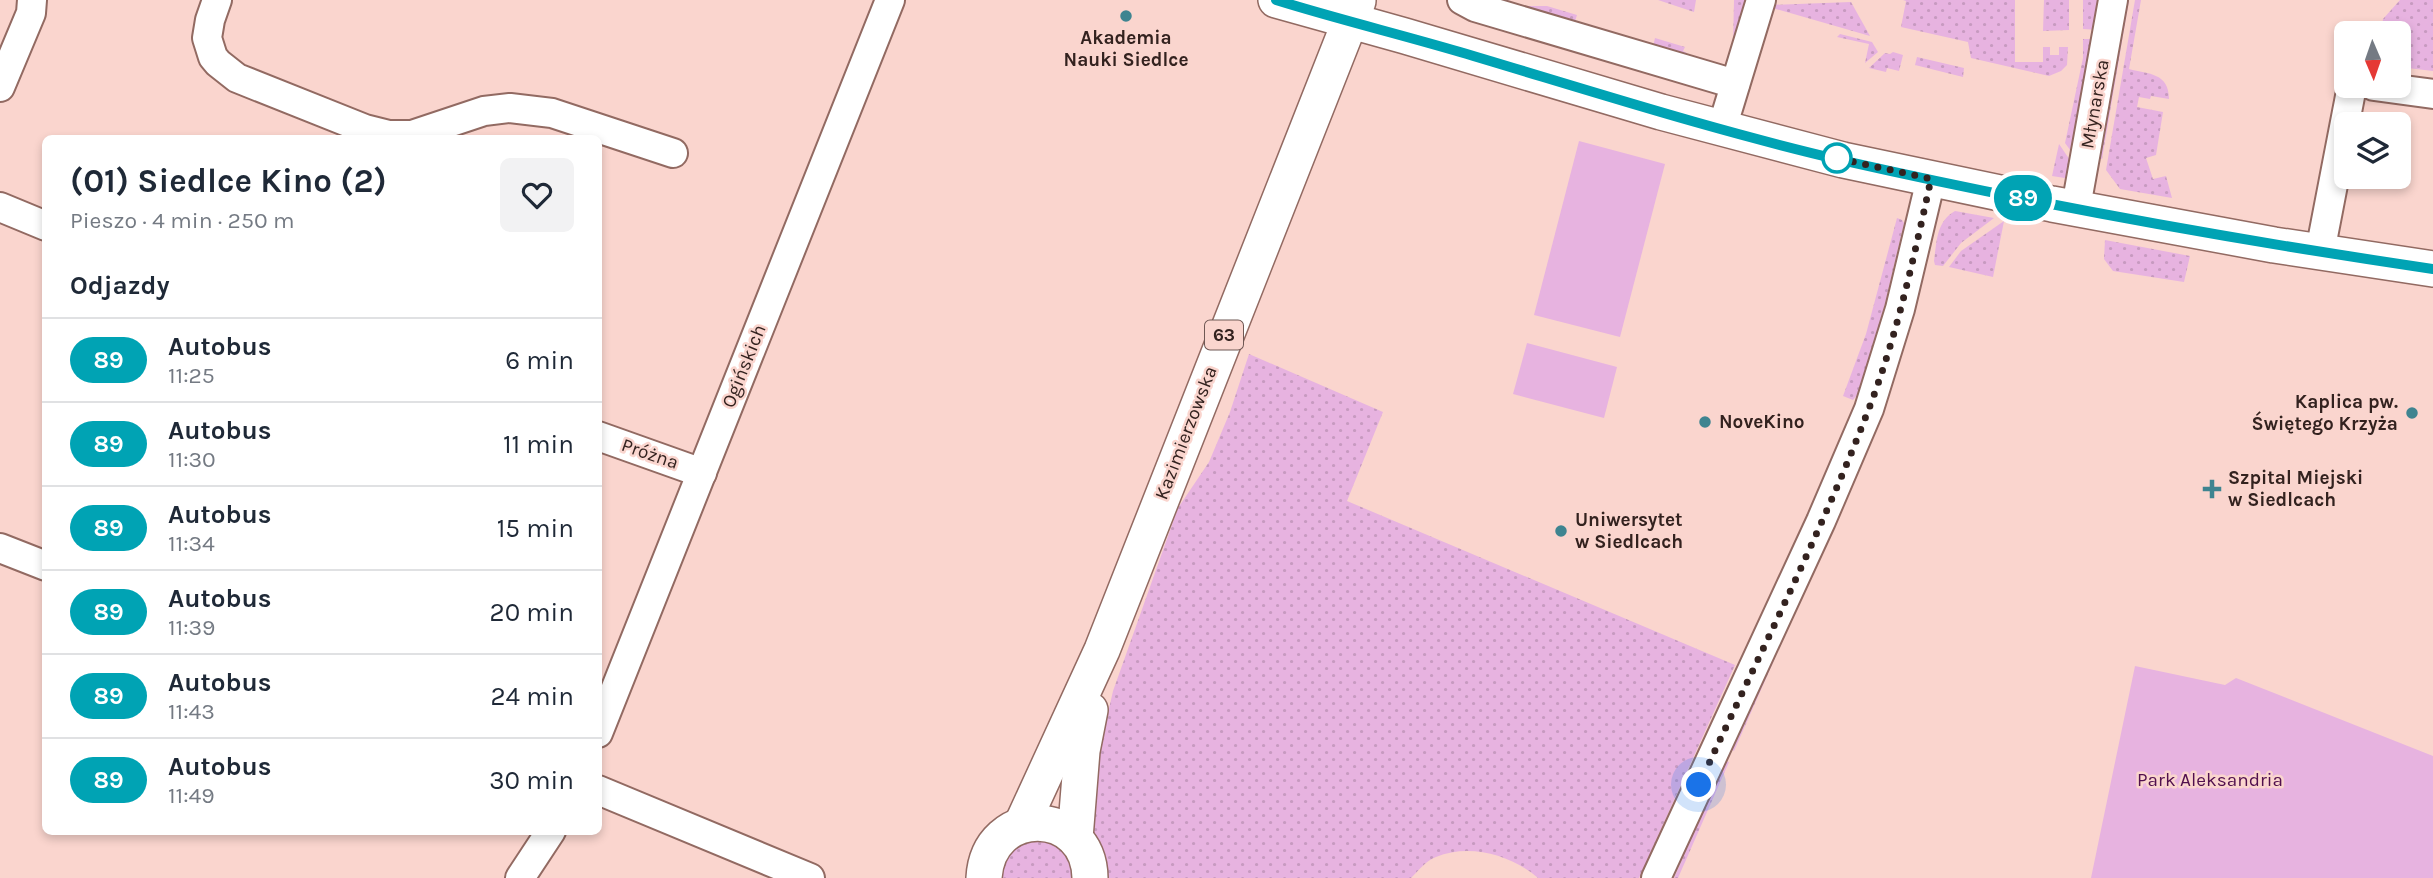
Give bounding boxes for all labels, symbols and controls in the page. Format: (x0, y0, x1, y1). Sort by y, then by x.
marker: Akademia Nauki Siedlce (1118, 8, 1134, 24)
north arrow (2334, 21, 2412, 98)
map controls (2334, 21, 2411, 189)
place label: Akademia Nauki Siedlce (1064, 27, 1188, 71)
street label: Młynarska (2076, 58, 2114, 150)
button: layers (2334, 112, 2411, 189)
unlabelled marker (1822, 143, 1852, 173)
button: heart (500, 158, 574, 232)
text: (01) Siedlce Kino (2) (70, 162, 387, 200)
line badge: 89 (1992, 175, 2054, 221)
text: 89 (2008, 184, 2038, 212)
text: Pieszo · 4 min · 250 m (70, 207, 295, 234)
text: Odjazdy (70, 270, 170, 301)
road number: 63 (1205, 320, 1243, 349)
street label: Ogińskich (717, 321, 771, 411)
text: Autobus (168, 331, 272, 362)
text: 6 min (505, 345, 574, 376)
text: 89 (93, 346, 124, 374)
text: 11:25 (168, 362, 215, 389)
street label: Kazimierzowska (1150, 363, 1222, 503)
place label: Kaplica pw. Świętego Krzyża (2252, 391, 2398, 435)
marker: Kaplica pw. Świętego Krzyża (2404, 405, 2420, 421)
place label: NoveKino (1719, 411, 1805, 433)
marker: NoveKino (1697, 414, 1713, 430)
text: Autobus (168, 415, 272, 446)
text: 11 min (503, 429, 574, 460)
text: 89 (93, 430, 124, 458)
street label: Próżna (619, 434, 681, 474)
text: 11:30 (168, 446, 216, 473)
place label: Szpital Miejski w Siedlcach (2228, 467, 2363, 511)
marker: Szpital Miejski w Siedlcach (2202, 479, 2222, 499)
text: Autobus (168, 499, 272, 530)
place label: Uniwersytet w Siedlcach (1575, 509, 1683, 553)
text: 15 min (497, 513, 574, 544)
text: 89 (93, 514, 124, 542)
marker: Uniwersytet w Siedlcach (1553, 523, 1569, 539)
text: 11:34 (168, 530, 215, 557)
text: Autobus (168, 583, 272, 614)
text: 20 min (490, 597, 574, 628)
text: 89 (93, 598, 124, 626)
text: 11:39 (168, 614, 215, 641)
text: Autobus (168, 667, 272, 698)
text: 24 min (490, 681, 574, 712)
text: 89 (93, 682, 124, 710)
text: 11:43 (168, 698, 215, 725)
text: Autobus (168, 751, 272, 782)
text: 30 min (489, 765, 574, 796)
text: 89 (93, 766, 124, 794)
your location (1681, 767, 1716, 802)
park label: Park Aleksandria (2137, 769, 2283, 791)
text: 11:49 (168, 782, 215, 809)

